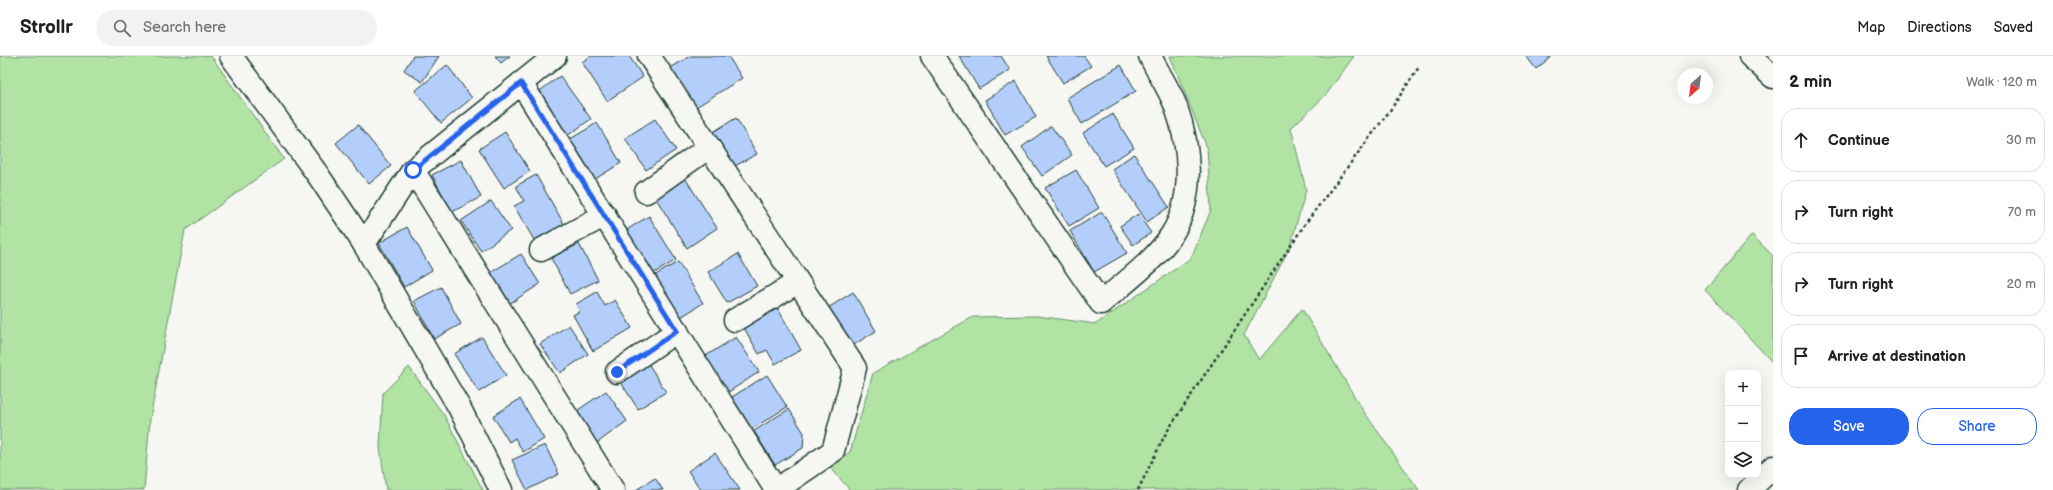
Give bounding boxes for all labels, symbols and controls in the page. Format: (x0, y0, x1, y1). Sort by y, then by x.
search box (97, 10, 377, 46)
text: Strollr (20, 16, 73, 39)
icon: search (111, 17, 133, 39)
text: Search here (143, 18, 226, 37)
text: Map (1857, 19, 1885, 36)
text: Directions (1907, 19, 1972, 36)
text: Saved (1994, 19, 2033, 36)
north arrow (1677, 68, 1713, 104)
text: 2 min (1789, 72, 1832, 92)
text: Walk · 120 m (1966, 74, 2037, 90)
icon: ahead (1790, 129, 1812, 151)
text: Continue (1828, 131, 1890, 150)
text: 30 m (2006, 132, 2036, 148)
route start (404, 161, 422, 179)
icon: right (1790, 201, 1812, 223)
text: Turn right (1828, 203, 1893, 222)
text: 70 m (2008, 204, 2036, 220)
icon: right (1790, 273, 1812, 295)
text: Turn right (1828, 275, 1893, 294)
text: 20 m (2006, 276, 2036, 292)
icon: arrive (1790, 345, 1812, 367)
text: Arrive at destination (1828, 347, 1966, 366)
route end (608, 363, 626, 381)
map controls (1725, 370, 1761, 478)
button: + (1725, 370, 1761, 406)
button: − (1725, 406, 1761, 442)
button: Save (1789, 408, 1909, 445)
button: Share (1917, 408, 2037, 445)
button: layers (1725, 442, 1761, 478)

